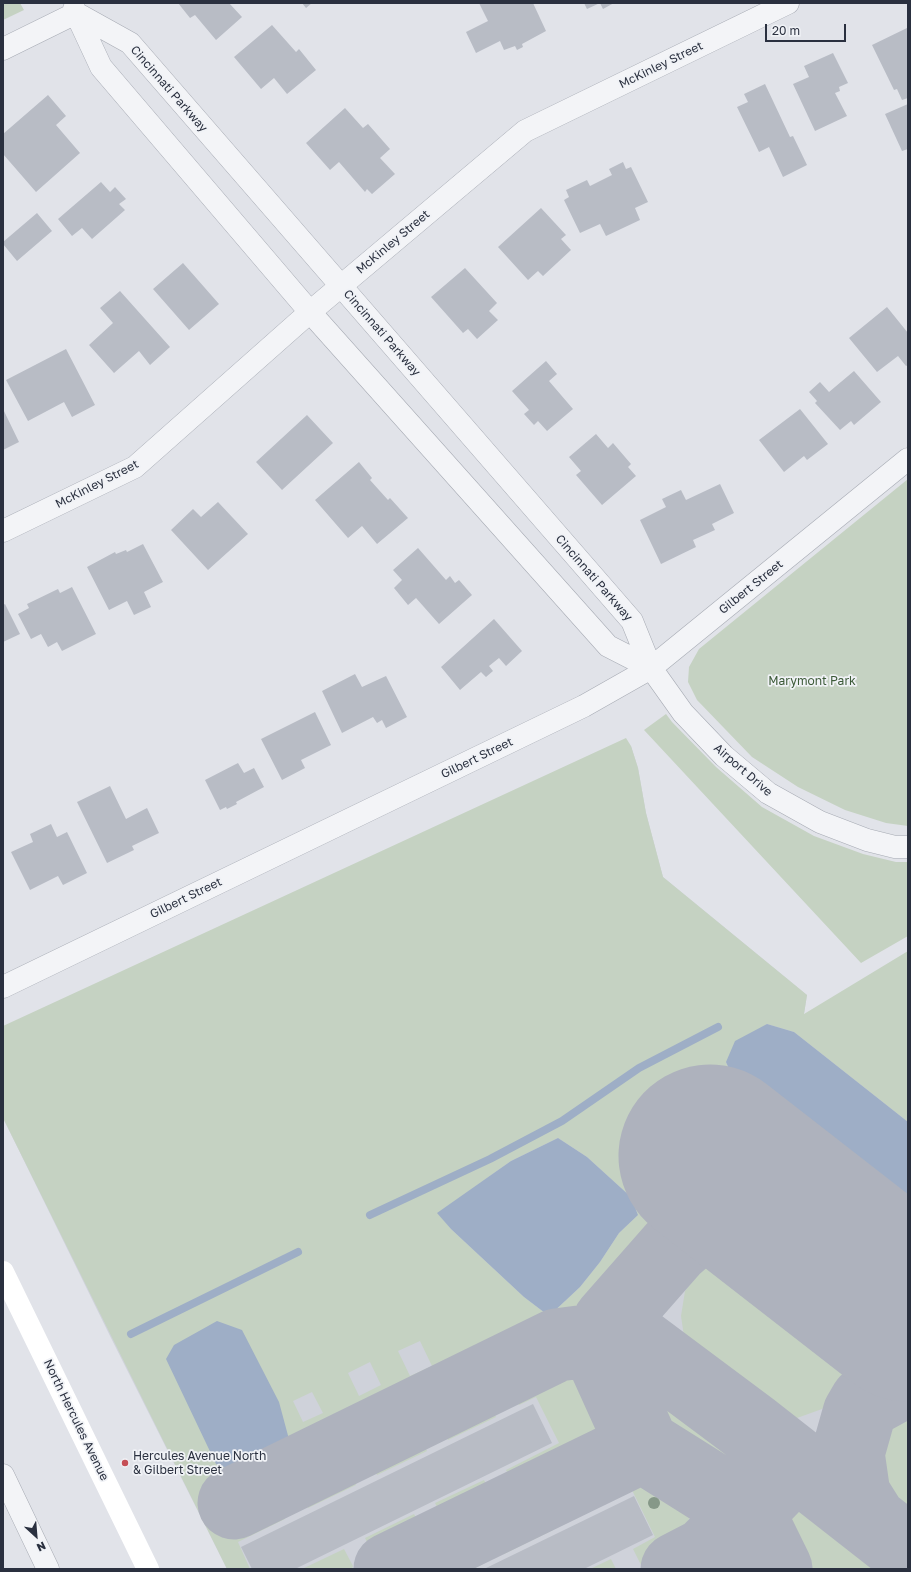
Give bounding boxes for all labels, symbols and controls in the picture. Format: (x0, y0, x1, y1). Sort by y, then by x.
scale bar (767, 16, 848, 42)
text: 20 m (772, 23, 800, 38)
street label: McKinley Street (617, 38, 705, 92)
street label: Cincinnati Parkway (128, 43, 210, 135)
street label: McKinley Street (353, 207, 433, 277)
street label: Cincinnati Parkway (341, 287, 423, 379)
street label: McKinley Street (53, 457, 141, 511)
street label: Cincinnati Parkway (553, 532, 635, 624)
street label: Gilbert Street (716, 557, 786, 617)
park label: Marymont Park (768, 674, 856, 688)
street label: Gilbert Street (439, 734, 515, 782)
street label: Airport Drive (711, 741, 775, 799)
street label: Gilbert Street (148, 874, 224, 922)
street label: North Hercules Avenue (40, 1357, 112, 1483)
place label: Hercules Avenue North & Gilbert Street (133, 1449, 266, 1477)
marker: Hercules Avenue North & Gilbert Street (120, 1458, 130, 1468)
north arrow (16, 1516, 56, 1556)
text: N (35, 1540, 48, 1555)

